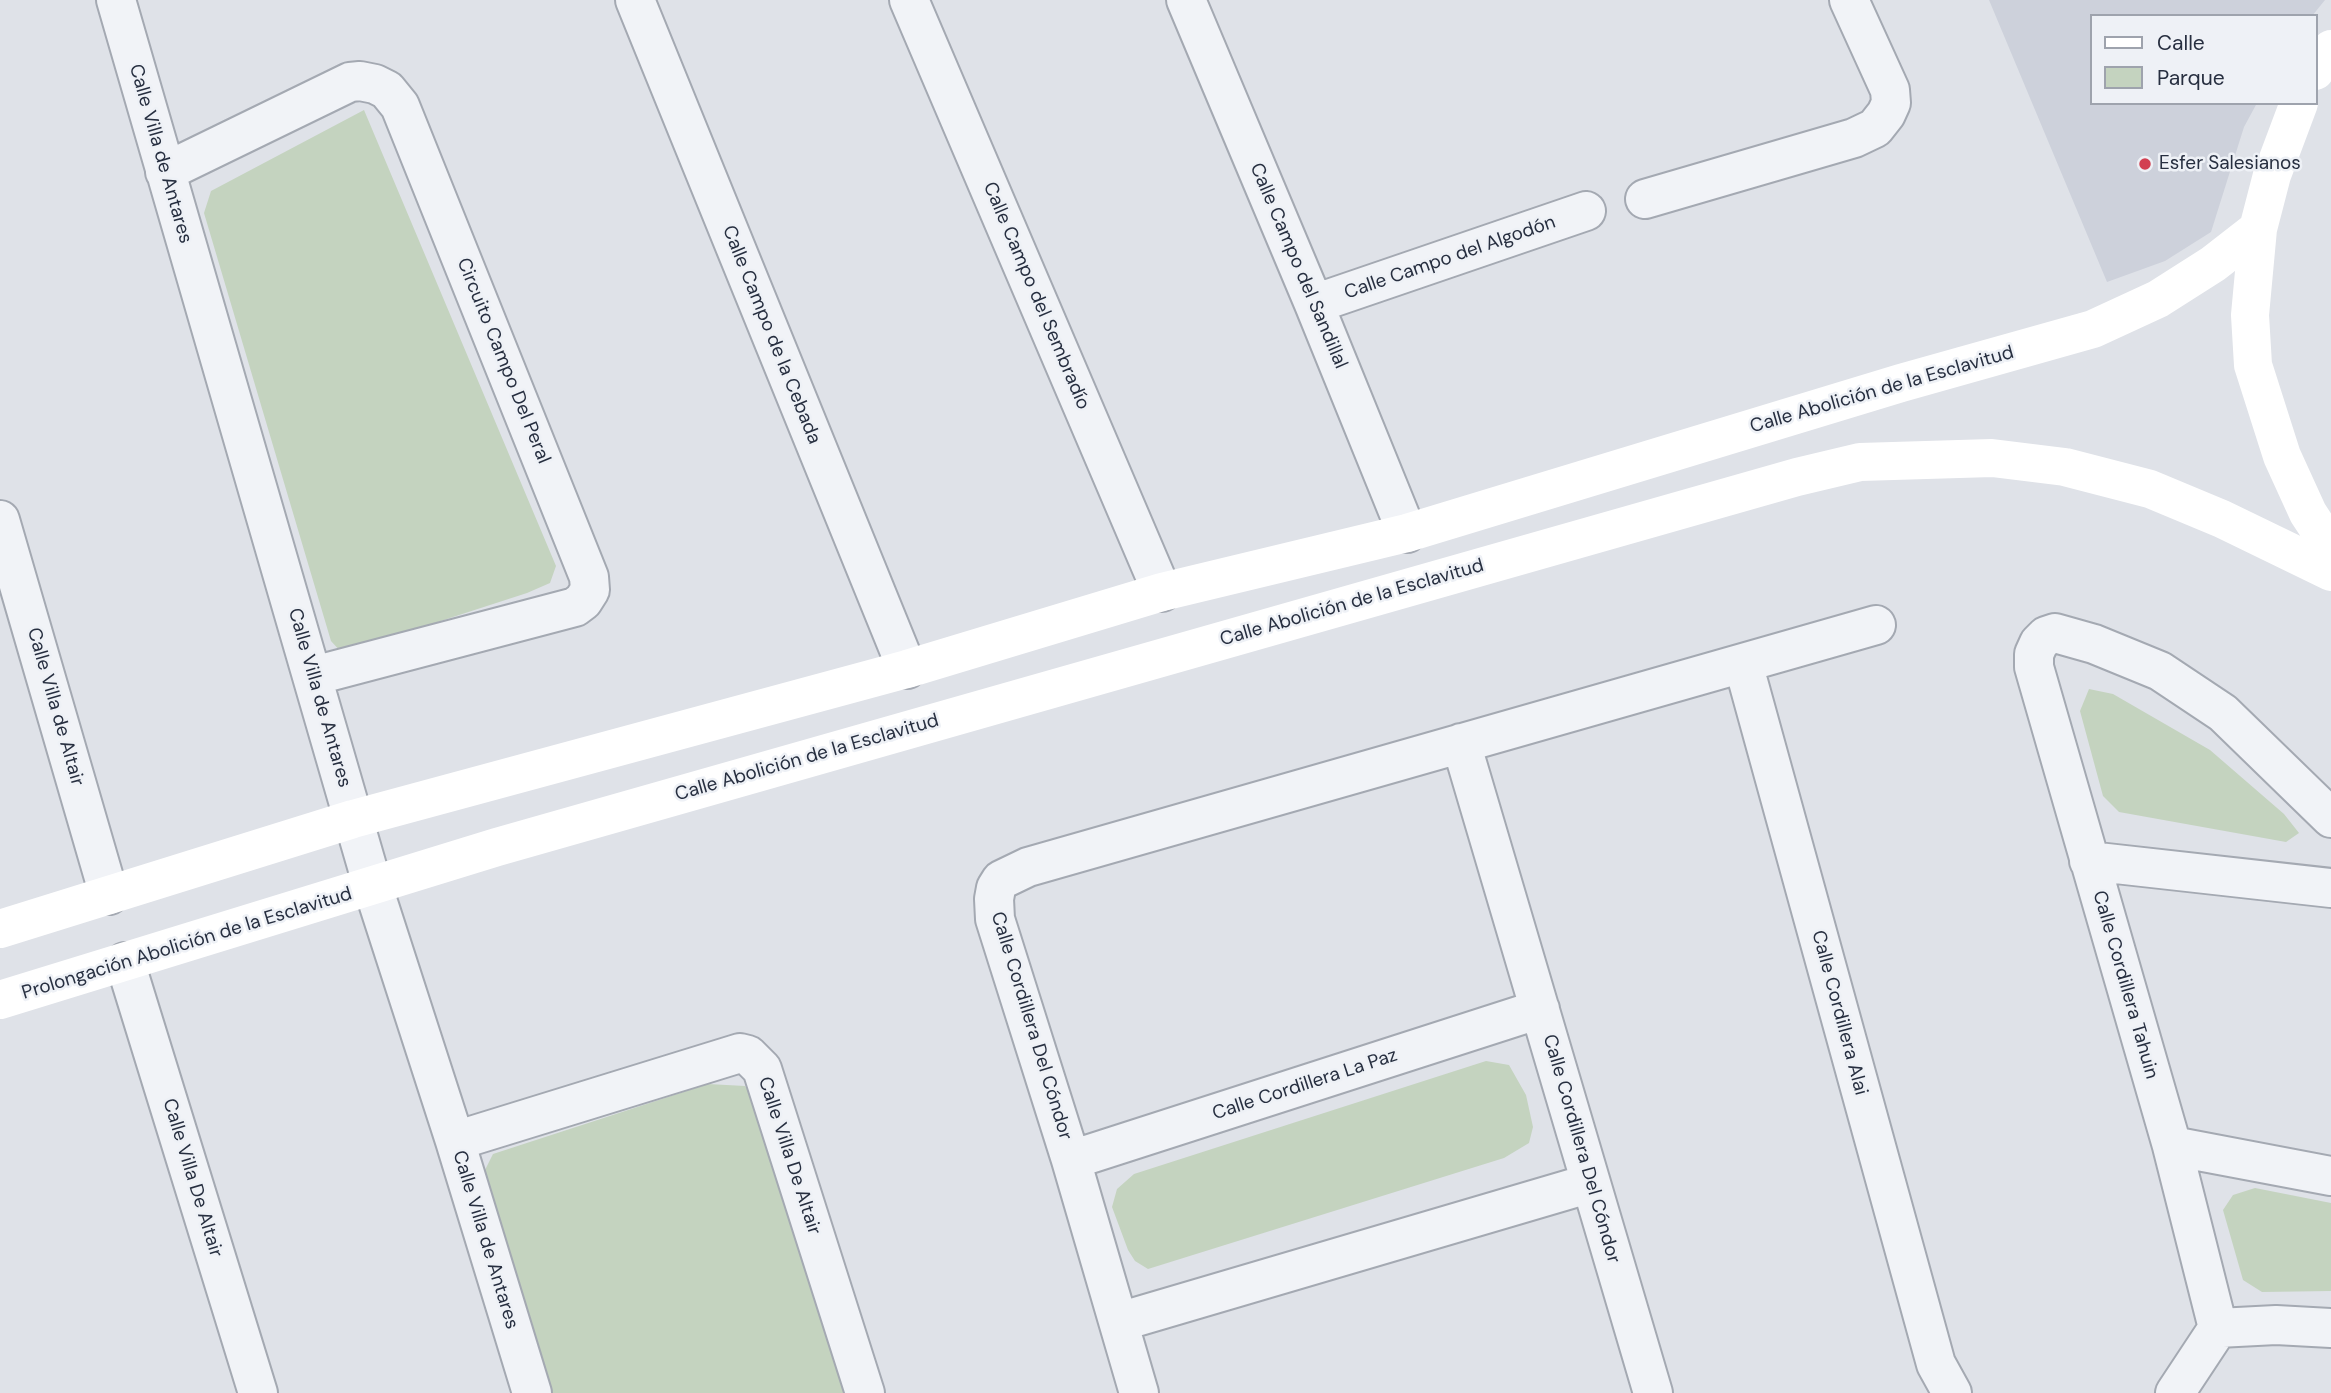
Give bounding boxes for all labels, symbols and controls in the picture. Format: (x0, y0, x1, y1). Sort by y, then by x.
legend (2090, 14, 2317, 105)
text: Calle (2157, 29, 2205, 57)
street label: Calle Villa de Antares (123, 62, 197, 246)
text: Parque (2157, 64, 2225, 92)
place label: Esfer Salesianos (2159, 153, 2301, 175)
marker: Esfer Salesianos (2137, 156, 2153, 172)
street label: Calle Campo del Sandillal (1244, 160, 1352, 372)
street label: Calle Campo del Sembradío (978, 179, 1094, 413)
street label: Calle Campo del Algodón (1341, 211, 1559, 305)
street label: Calle Campo de la Cebada (717, 222, 825, 448)
street label: Circuito Campo Del Peral (451, 255, 555, 467)
street label: Calle Abolición de la Esclavitud (1748, 341, 2016, 439)
street label: Calle Abolición de la Esclavitud (1218, 554, 1486, 652)
street label: Calle Villa de Antares (282, 606, 356, 790)
street label: Calle Villa de Altair (22, 625, 88, 789)
street label: Calle Abolición de la Esclavitud (673, 709, 941, 807)
street label: Prolongación Abolición de la Esclavitud (19, 883, 355, 1005)
street label: Calle Cordillera Tahuin (2087, 888, 2163, 1082)
street label: Calle Cordillera Del Cóndor (985, 909, 1077, 1143)
street label: Calle Cordillera Alai (1806, 928, 1872, 1098)
street label: Calle Cordillera Del Cóndor (1537, 1032, 1625, 1266)
street label: Calle Cordillera La Paz (1210, 1044, 1400, 1126)
street label: Calle Villa De Altair (753, 1074, 825, 1238)
street label: Calle Villa De Altair (157, 1096, 227, 1260)
street label: Calle Villa de Antares (447, 1148, 523, 1332)

